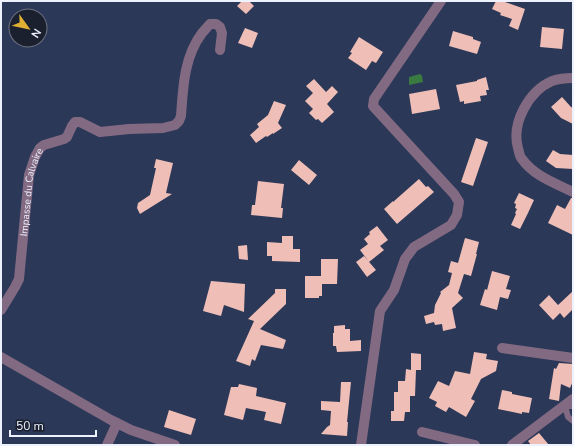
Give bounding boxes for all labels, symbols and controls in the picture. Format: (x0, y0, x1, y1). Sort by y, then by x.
north arrow (8, 8, 48, 48)
text: N (27, 26, 44, 41)
street label: Impasse du Calvaire (17, 146, 47, 237)
scale bar (10, 412, 96, 438)
text: 50 m (16, 418, 44, 434)

